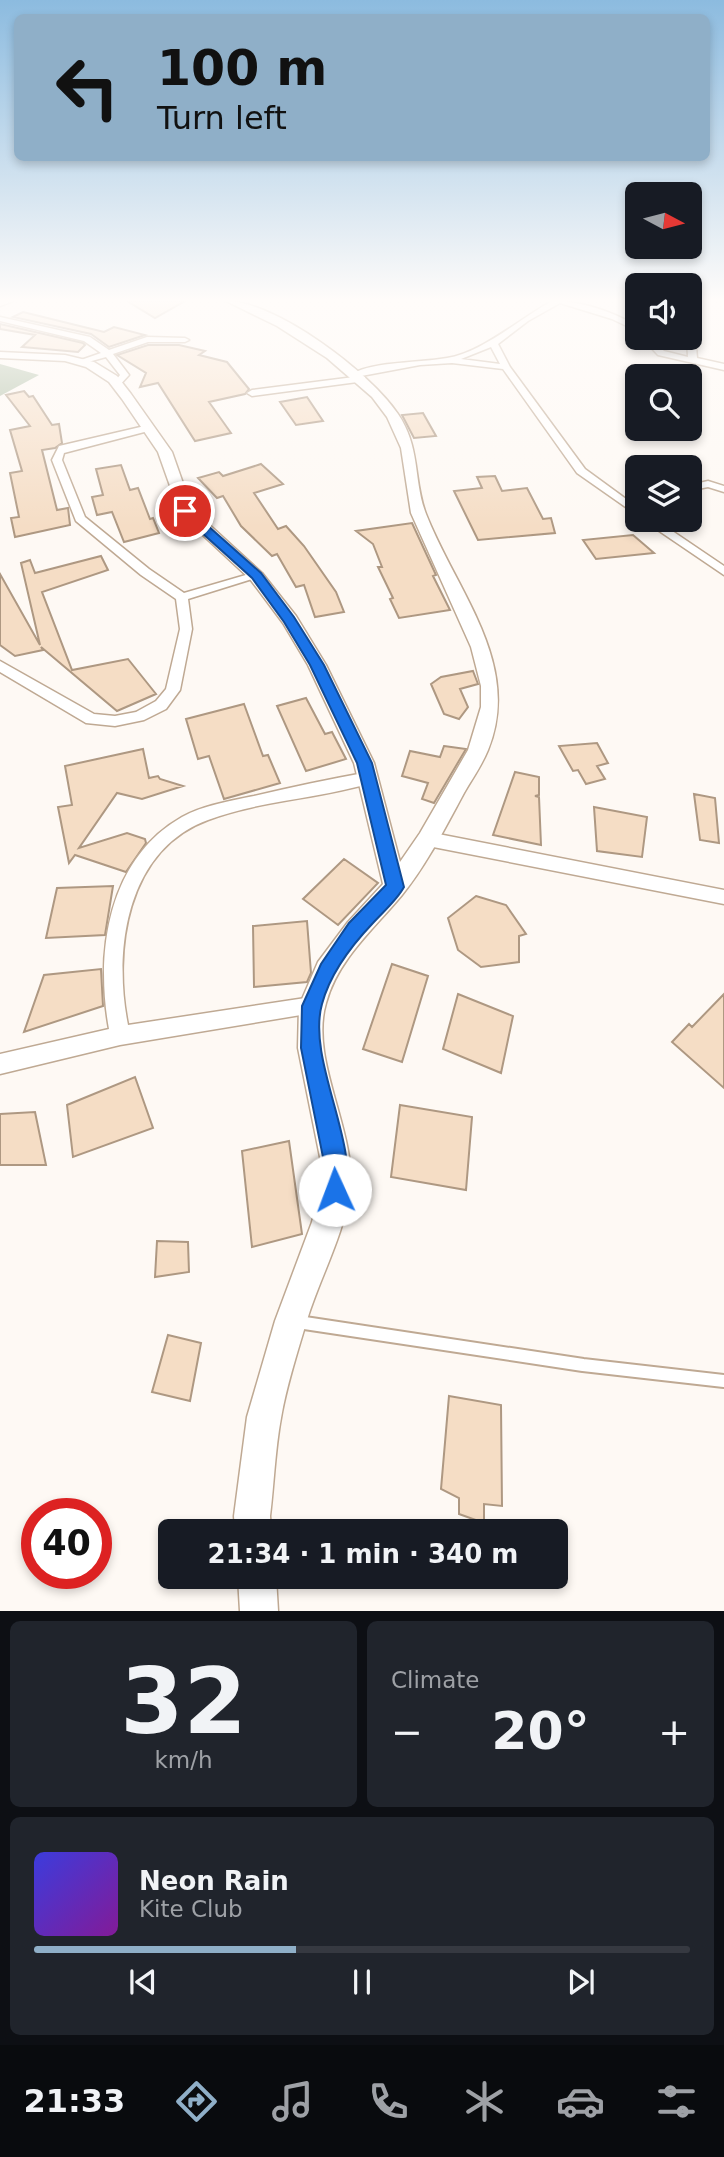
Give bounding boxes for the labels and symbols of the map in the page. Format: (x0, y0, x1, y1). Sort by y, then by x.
north arrow (625, 182, 702, 259)
pin (155, 481, 215, 541)
position arrow (298, 1153, 372, 1227)
speed limit sign: 40 (21, 1498, 112, 1589)

